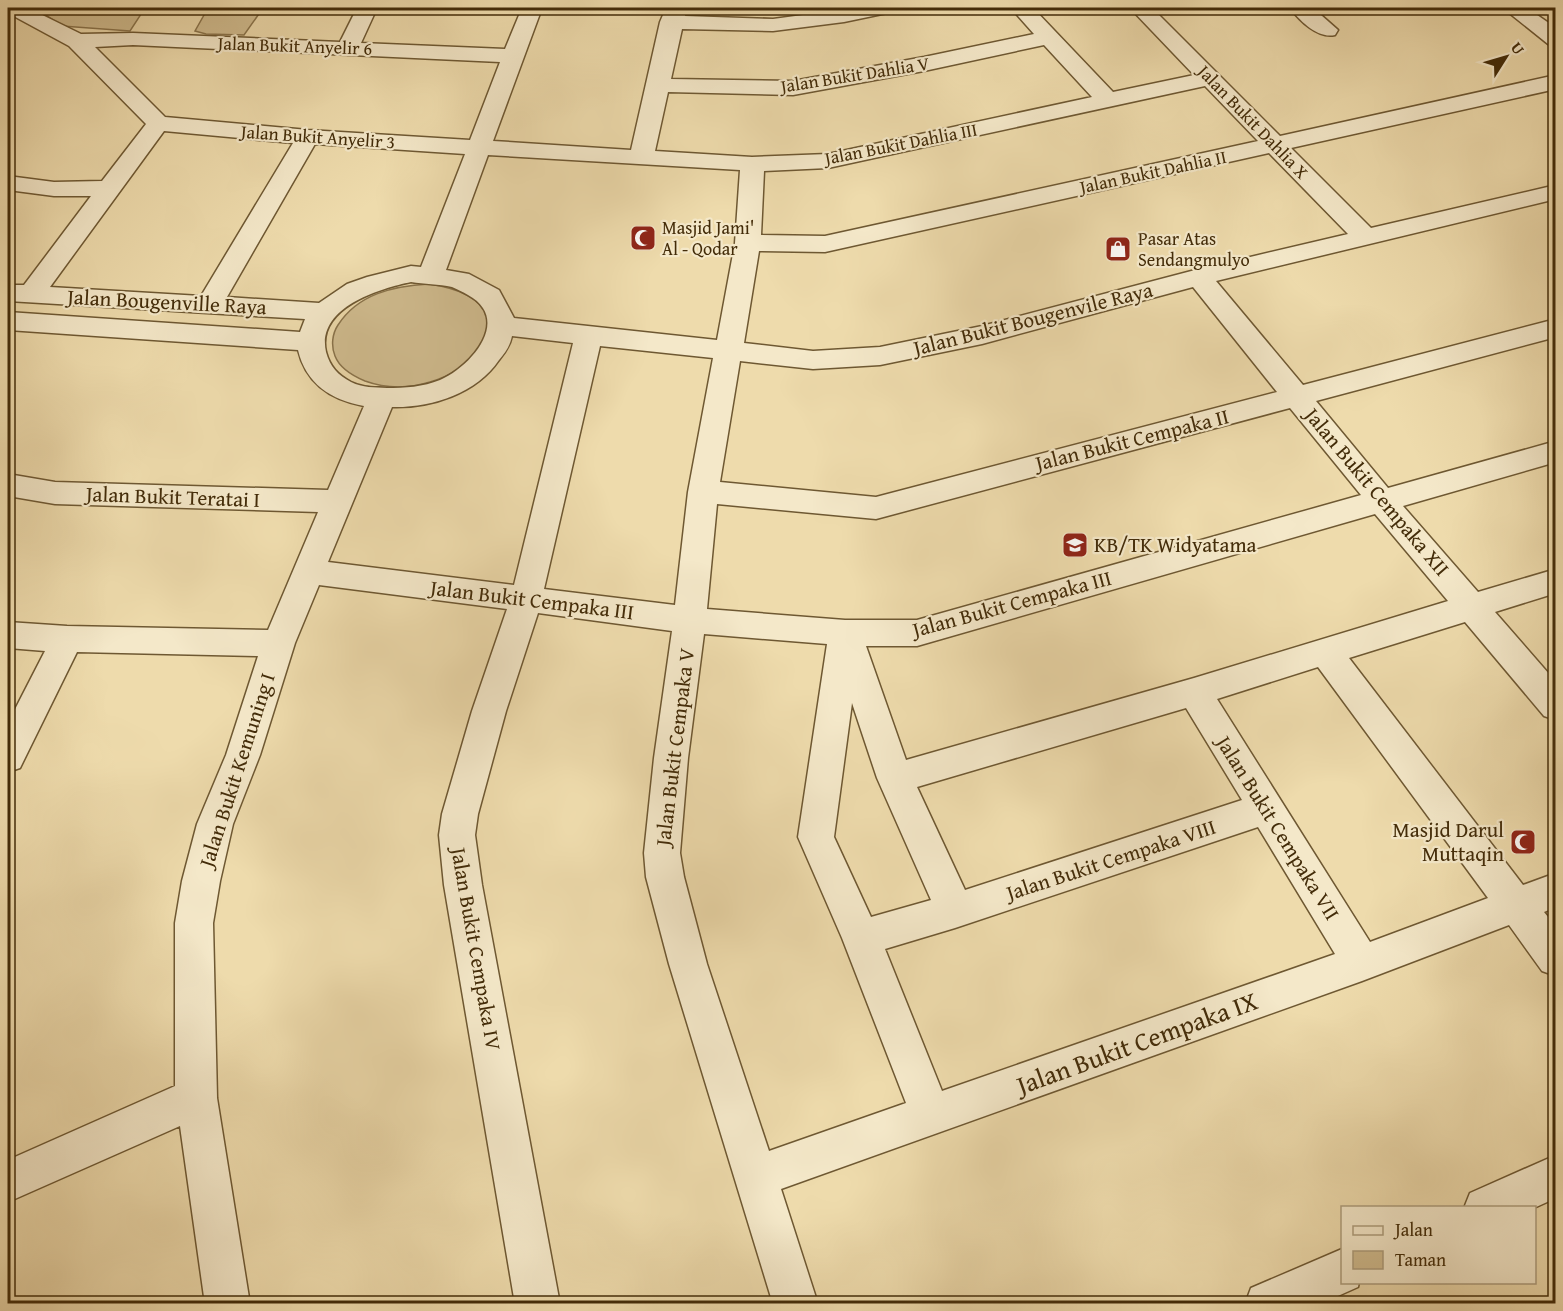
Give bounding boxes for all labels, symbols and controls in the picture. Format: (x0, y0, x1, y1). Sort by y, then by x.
north arrow (1476, 27, 1536, 87)
street label: Jalan Bukit Anyelir 6 (215, 29, 373, 62)
text: U (1505, 36, 1531, 60)
street label: Jalan Bukit Dahlia V (777, 49, 931, 100)
street label: Jalan Bukit Dahlia X (1190, 57, 1315, 185)
street label: Jalan Bukit Dahlia III (820, 115, 980, 172)
street label: Jalan Bukit Anyelir 3 (238, 118, 396, 155)
street label: Jalan Bukit Dahlia II (1075, 143, 1229, 201)
place label: Masjid Jami' Al - Qodar (662, 214, 754, 262)
mosque icon: Masjid Jami' Al - Qodar (628, 223, 658, 253)
place label: Pasar Atas Sendangmulyo (1138, 225, 1250, 273)
shop icon: Pasar Atas Sendangmulyo (1103, 234, 1133, 264)
street label: Jalan Bukit Bougenvile Raya (907, 274, 1156, 364)
street label: Jalan Bougenville Raya (64, 281, 268, 322)
street label: Jalan Bukit Cempaka XII (1296, 398, 1457, 583)
street label: Jalan Bukit Cempaka II (1029, 400, 1232, 479)
street label: Jalan Bukit Teratai I (82, 478, 261, 515)
place label: KB/TK Widyatama (1094, 529, 1257, 560)
school or university icon: KB/TK Widyatama (1060, 530, 1090, 560)
street label: Jalan Bukit Cempaka III (906, 562, 1115, 646)
street label: Jalan Bukit Cempaka III (425, 571, 636, 627)
street label: Jalan Bukit Cempaka V (647, 646, 702, 851)
street label: Jalan Bukit Kemuning I (190, 669, 283, 874)
street label: Jalan Bukit Cempaka VII (1207, 727, 1348, 926)
street label: Jalan Bukit Cempaka VIII (999, 811, 1220, 909)
place label: Masjid Darul Muttaqin (1393, 814, 1504, 869)
mosque icon: Masjid Darul Muttaqin (1508, 827, 1538, 857)
street label: Jalan Bukit Cempaka IV (443, 842, 510, 1053)
street label: Jalan Bukit Cempaka IX (1008, 981, 1263, 1105)
legend (1341, 1206, 1536, 1284)
text: Jalan (1393, 1216, 1433, 1243)
text: Taman (1395, 1246, 1446, 1273)

